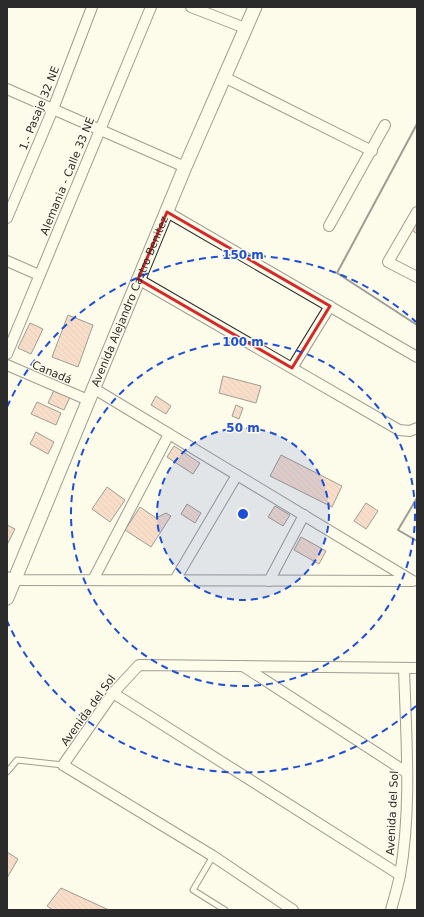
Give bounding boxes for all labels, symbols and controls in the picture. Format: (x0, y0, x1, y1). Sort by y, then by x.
street label: 1.- Pasaje 32 NE (17, 64, 62, 152)
street label: Alemania - Calle 33 NE (38, 115, 97, 237)
street label: Avenida Alejandro Castro Benitez (89, 214, 171, 389)
text: 150 m (222, 248, 264, 262)
text: 100 m (222, 335, 264, 349)
street label: Canadá (30, 358, 74, 387)
text: 50 m (226, 421, 260, 435)
centre of rings (236, 507, 250, 521)
street label: Avenida del Sol (58, 672, 118, 748)
street label: Avenida del Sol (384, 771, 401, 856)

